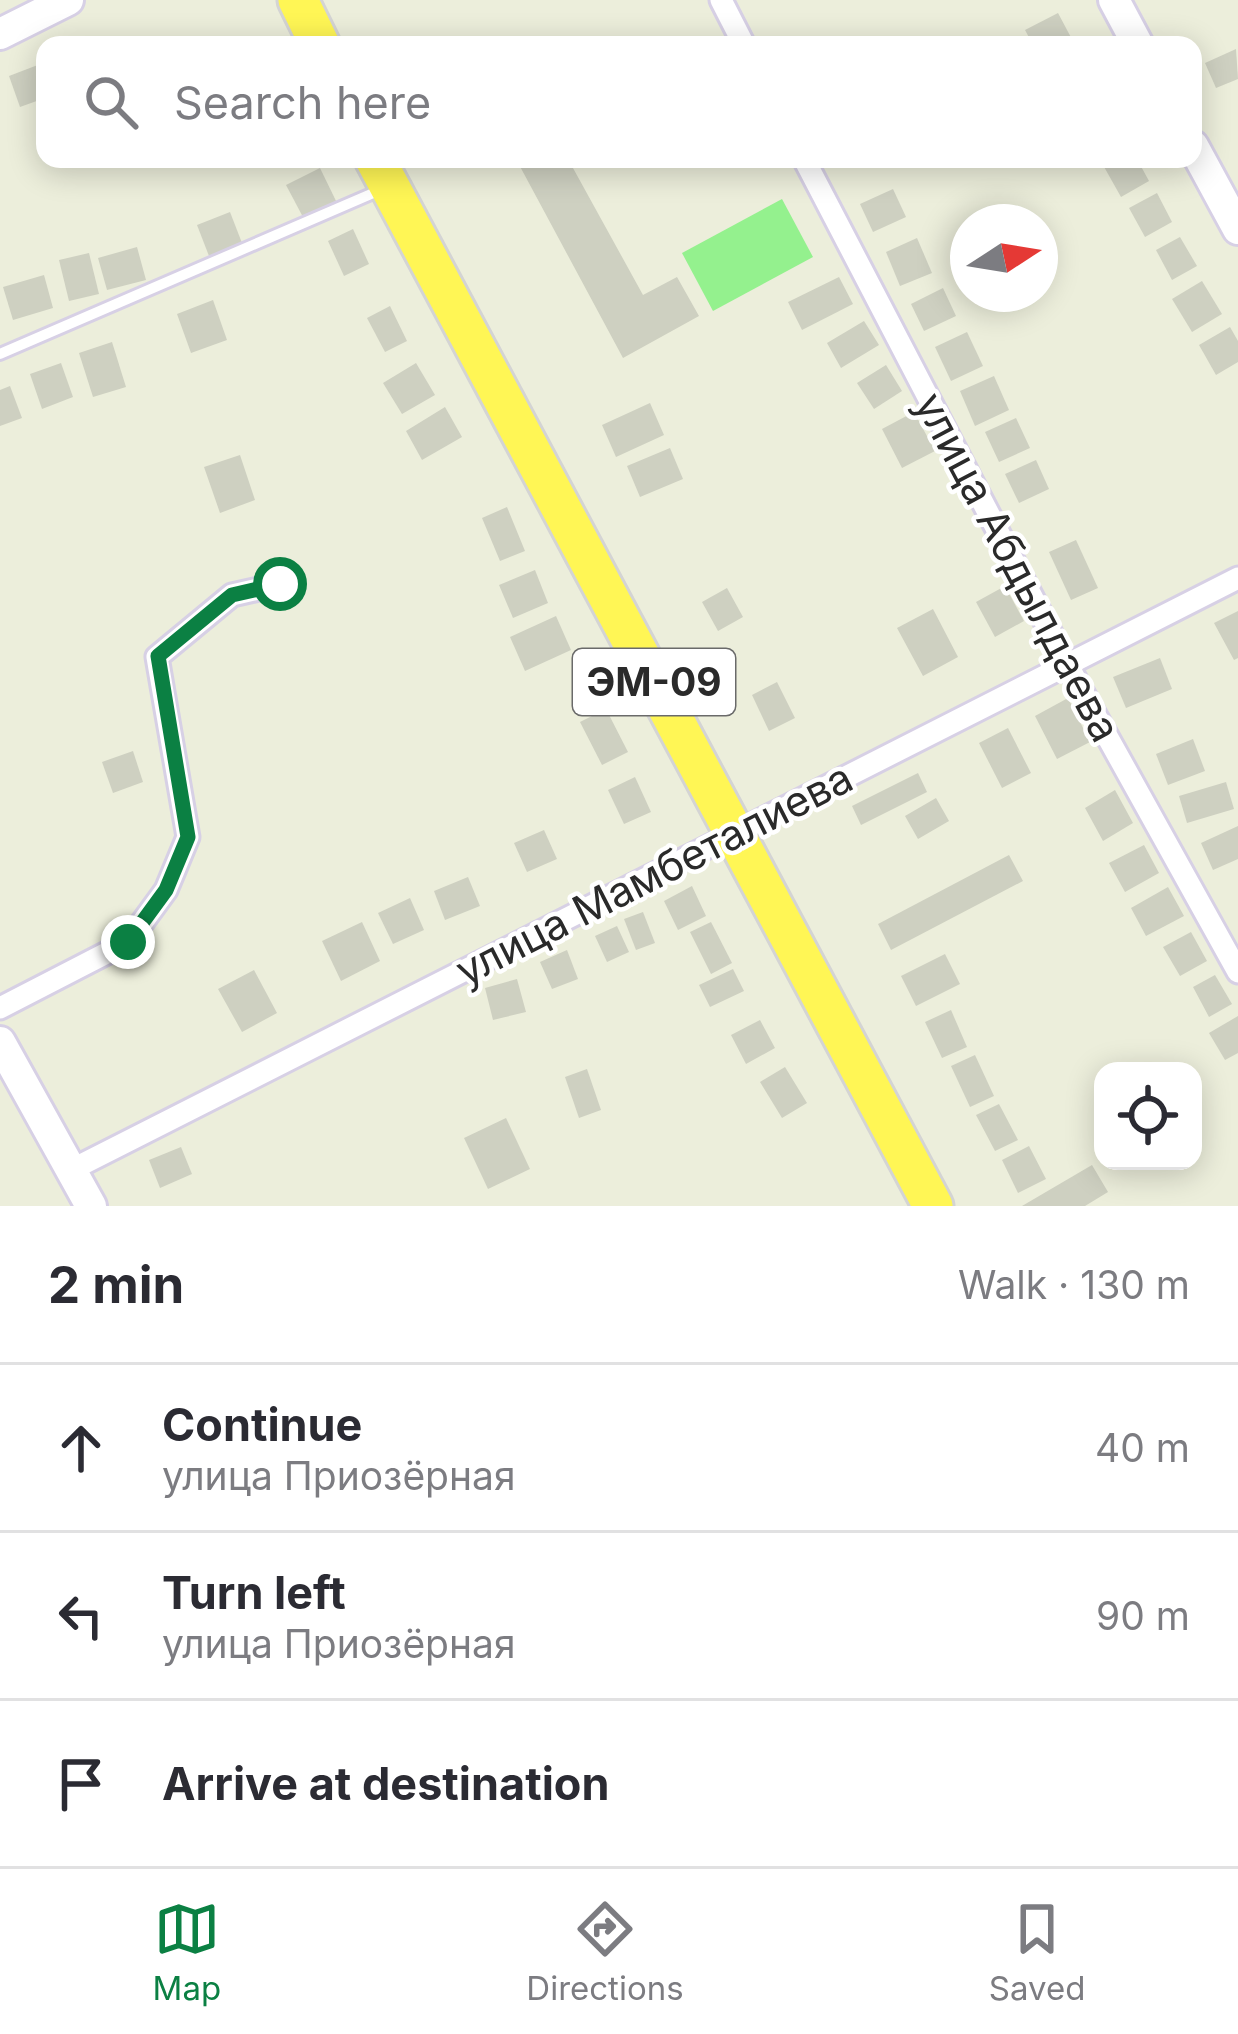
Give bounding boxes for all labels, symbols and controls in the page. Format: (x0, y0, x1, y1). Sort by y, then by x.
search box (36, 36, 1202, 168)
icon: search (78, 69, 144, 135)
text: Search here (174, 75, 431, 130)
north arrow (950, 204, 1058, 312)
street label: улица Абдылдаева (905, 383, 1132, 750)
route start (253, 557, 307, 611)
road number: ЭМ-09 (573, 649, 735, 715)
street label: улица Мамбеталиева (447, 751, 861, 996)
route end (101, 915, 155, 969)
map controls (1094, 1062, 1202, 1170)
button: locate (1094, 1062, 1202, 1170)
text: 2 min (48, 1254, 184, 1315)
text: Walk · 130 m (958, 1261, 1190, 1308)
text: Continue (162, 1397, 362, 1452)
icon: ahead (48, 1415, 114, 1481)
text: 40 m (1095, 1424, 1190, 1471)
text: улица Приозёрная (162, 1452, 516, 1499)
text: Turn left (162, 1565, 346, 1620)
icon: left (48, 1583, 114, 1649)
text: 90 m (1096, 1592, 1190, 1639)
text: улица Приозёрная (162, 1620, 516, 1667)
icon: arrive (48, 1751, 114, 1817)
text: Arrive at destination (162, 1756, 609, 1811)
tab: Map (153, 1896, 221, 2008)
tab: Directions (526, 1896, 684, 2008)
tab: Saved (989, 1896, 1085, 2008)

